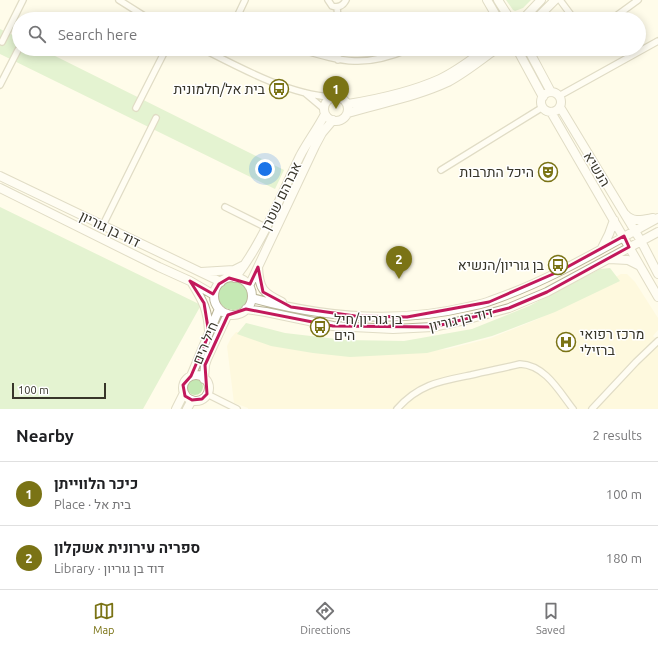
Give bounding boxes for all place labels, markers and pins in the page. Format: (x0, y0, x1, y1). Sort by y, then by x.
pin: 1 (323, 76, 349, 109)
bus stop icon: בית אל/חלמונית (268, 78, 290, 100)
place label: בית אל/חלמונית (173, 81, 266, 97)
theatre icon: היכל התרבות (537, 161, 559, 183)
place label: היכל התרבות (460, 164, 534, 180)
pin: 2 (386, 246, 412, 279)
bus stop icon: בן גוריון/הנשיא (547, 254, 569, 276)
place label: בן גוריון/הנשיא (458, 257, 545, 273)
place label: בן גוריון/חיל הים (334, 311, 403, 343)
bus stop icon: בן גוריון/חיל הים (309, 316, 331, 338)
place label: מרכז רפואי ברזילי (580, 326, 644, 358)
hospital icon: מרכז רפואי ברזילי (555, 331, 577, 353)

